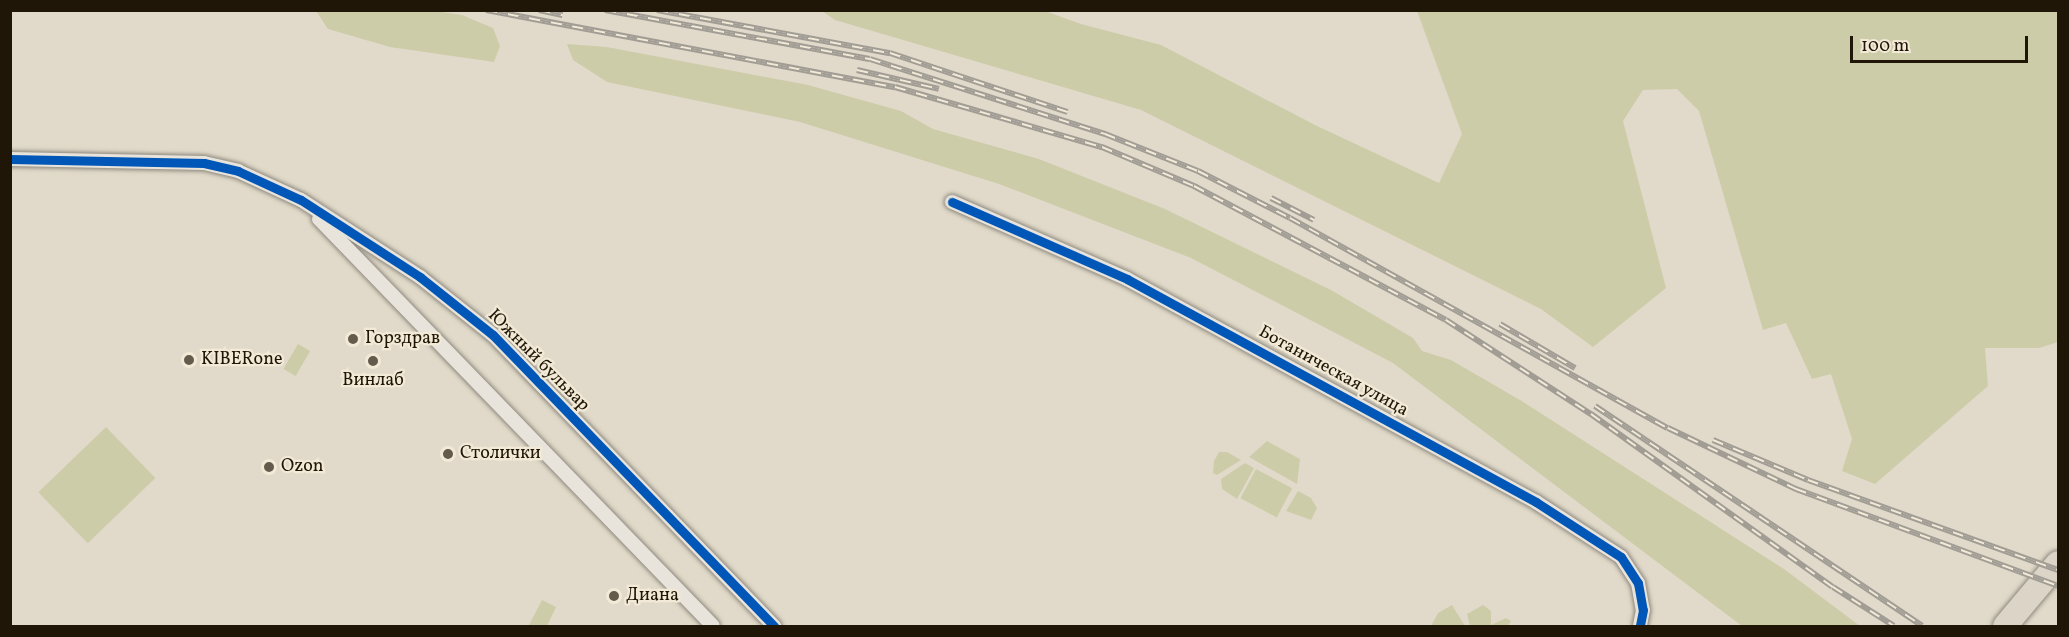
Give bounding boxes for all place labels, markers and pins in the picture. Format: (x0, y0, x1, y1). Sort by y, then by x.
place label: Горздрав (365, 328, 440, 350)
marker: Горздрав (346, 332, 360, 346)
place label: KIBERone (201, 349, 282, 371)
marker: KIBERone (182, 353, 196, 367)
marker: Винлаб (366, 354, 380, 368)
place label: Винлаб (342, 370, 404, 392)
place label: Столички (460, 443, 541, 465)
marker: Столички (441, 447, 455, 461)
place label: Ozon (281, 456, 323, 478)
marker: Ozon (262, 460, 276, 474)
place label: Диана (626, 585, 679, 607)
marker: Диана (607, 589, 621, 603)

